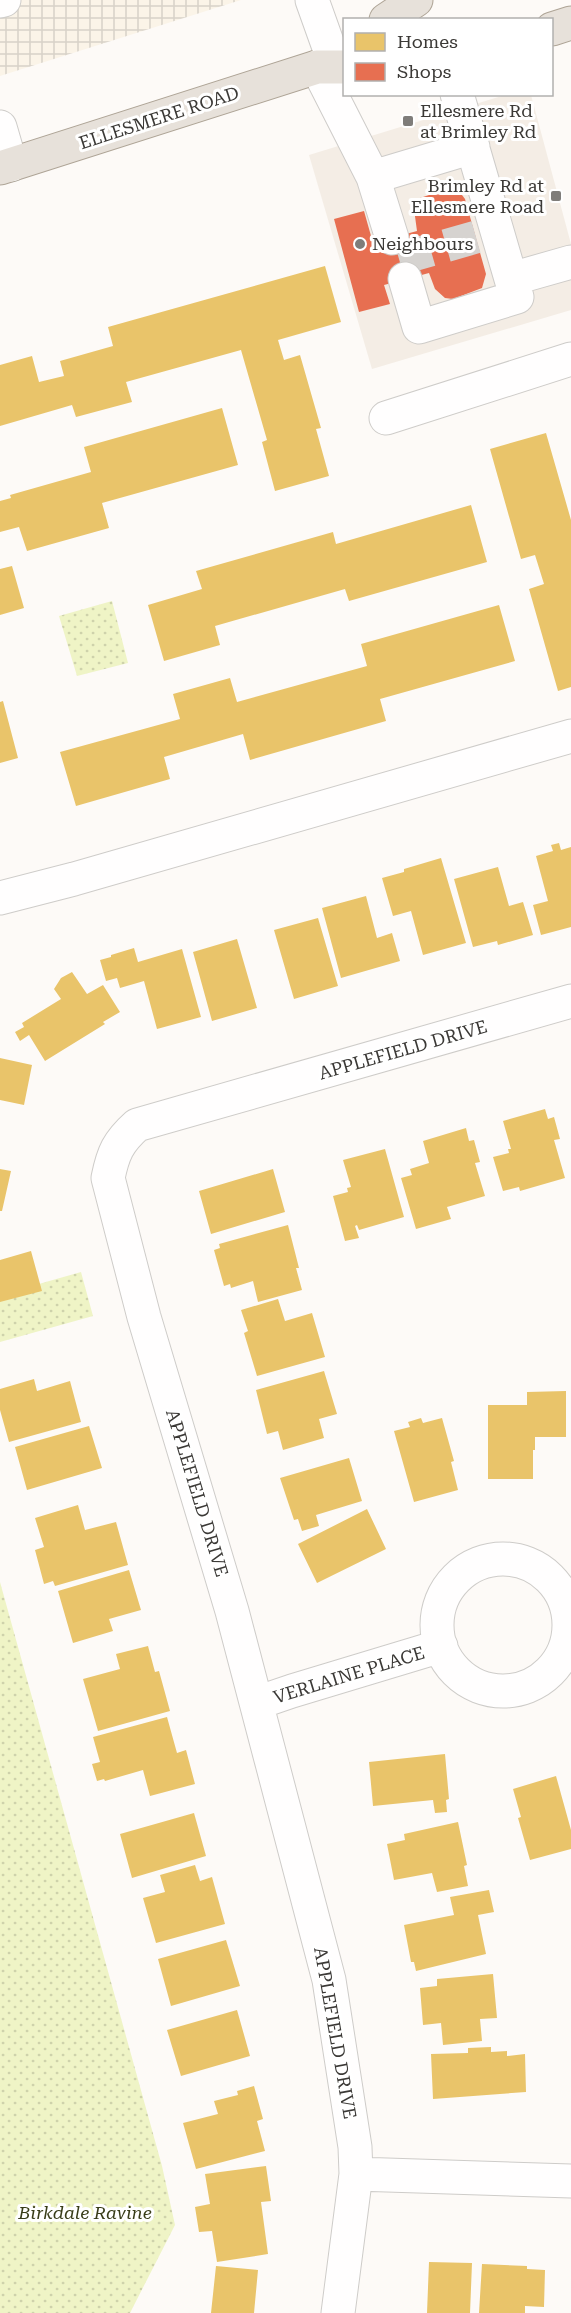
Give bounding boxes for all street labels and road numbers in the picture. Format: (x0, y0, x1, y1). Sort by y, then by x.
street label: ELLESMERE ROAD (76, 82, 241, 153)
street label: APPLEFIELD DRIVE (316, 1015, 489, 1084)
street label: APPLEFIELD DRIVE (162, 1407, 233, 1579)
street label: VERLAINE PLACE (271, 1642, 427, 1708)
street label: APPLEFIELD DRIVE (310, 1945, 361, 2120)

